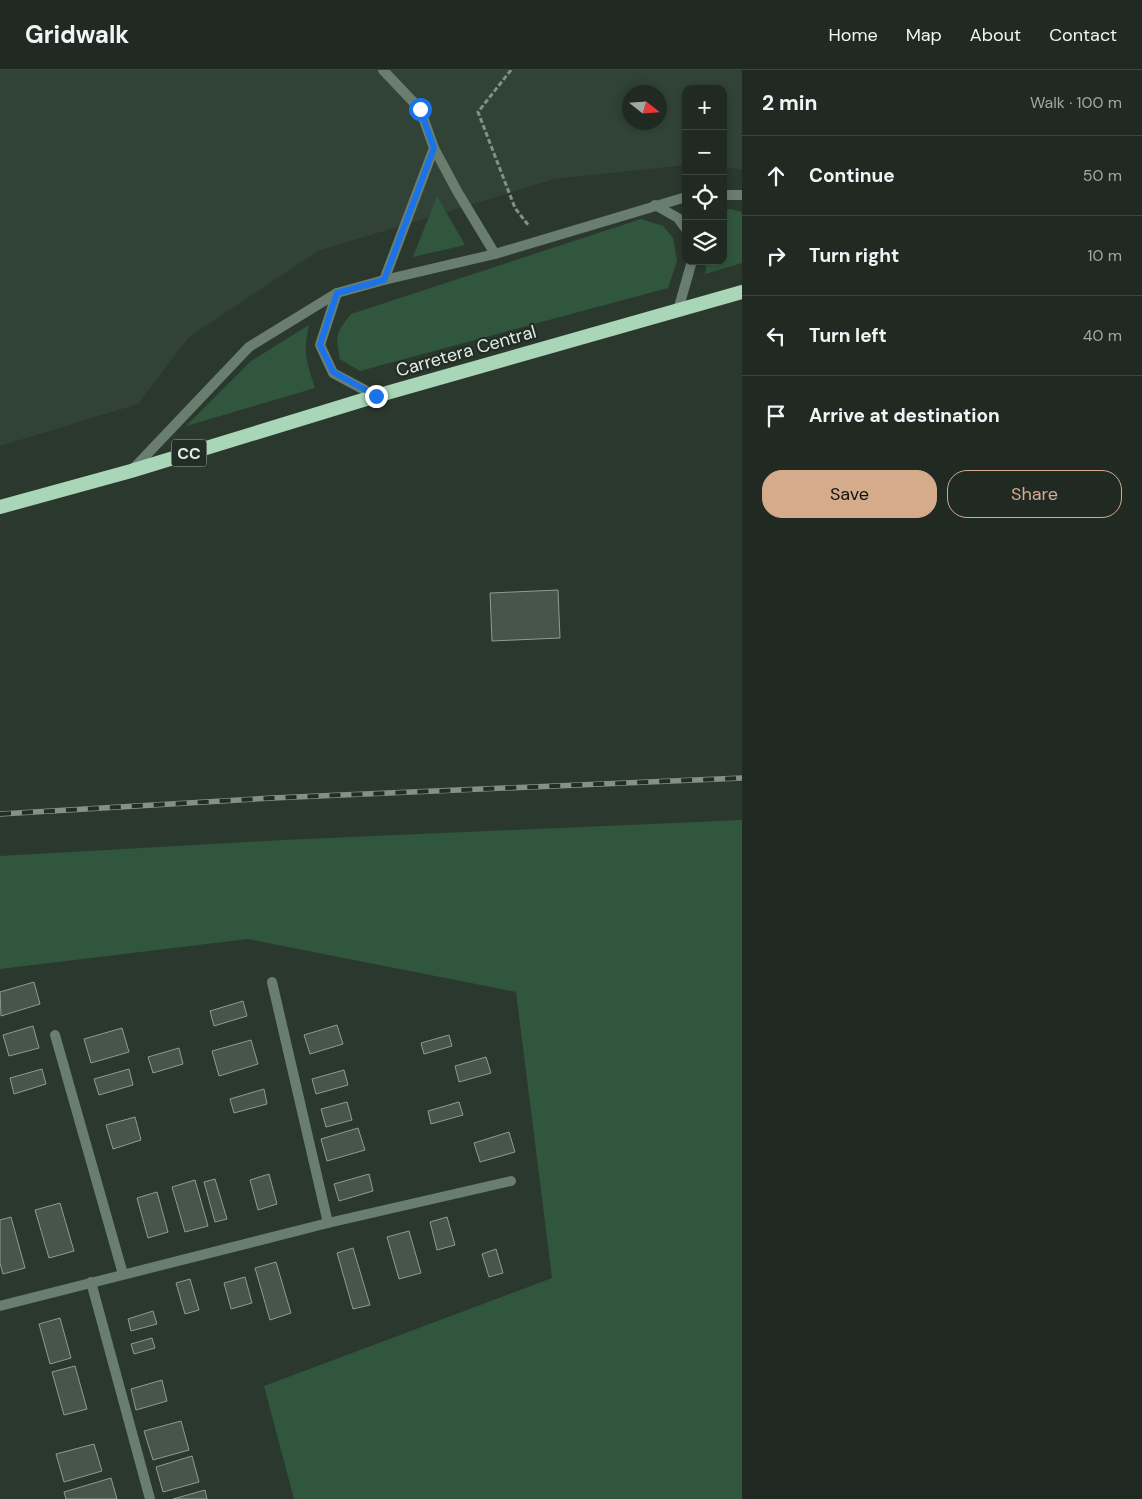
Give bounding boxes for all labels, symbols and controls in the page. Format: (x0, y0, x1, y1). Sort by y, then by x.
text: Gridwalk (25, 19, 129, 50)
text: Home (828, 23, 878, 47)
text: Map (906, 23, 942, 47)
text: About (970, 23, 1021, 47)
text: Contact (1049, 23, 1117, 47)
north arrow (622, 85, 667, 130)
map controls (682, 85, 727, 265)
button: + (682, 85, 727, 130)
text: 2 min (762, 89, 818, 117)
text: Walk · 100 m (1030, 92, 1122, 113)
route start (409, 98, 432, 121)
button: − (682, 130, 727, 175)
icon: ahead (762, 162, 790, 190)
text: Continue (809, 163, 895, 188)
text: 50 m (1083, 165, 1122, 186)
button: locate (682, 175, 727, 220)
button: layers (682, 220, 727, 265)
icon: right (762, 242, 790, 270)
text: Turn right (809, 243, 899, 268)
text: 10 m (1088, 245, 1122, 266)
street label: Carretera Central (393, 320, 539, 382)
icon: left (762, 322, 790, 350)
text: Turn left (809, 323, 887, 348)
text: 40 m (1083, 325, 1122, 346)
route end (365, 385, 388, 408)
icon: arrive (762, 402, 790, 430)
text: Arrive at destination (809, 403, 1000, 428)
road number: CC (172, 439, 206, 466)
button: Save (762, 470, 937, 518)
button: Share (947, 470, 1122, 518)

